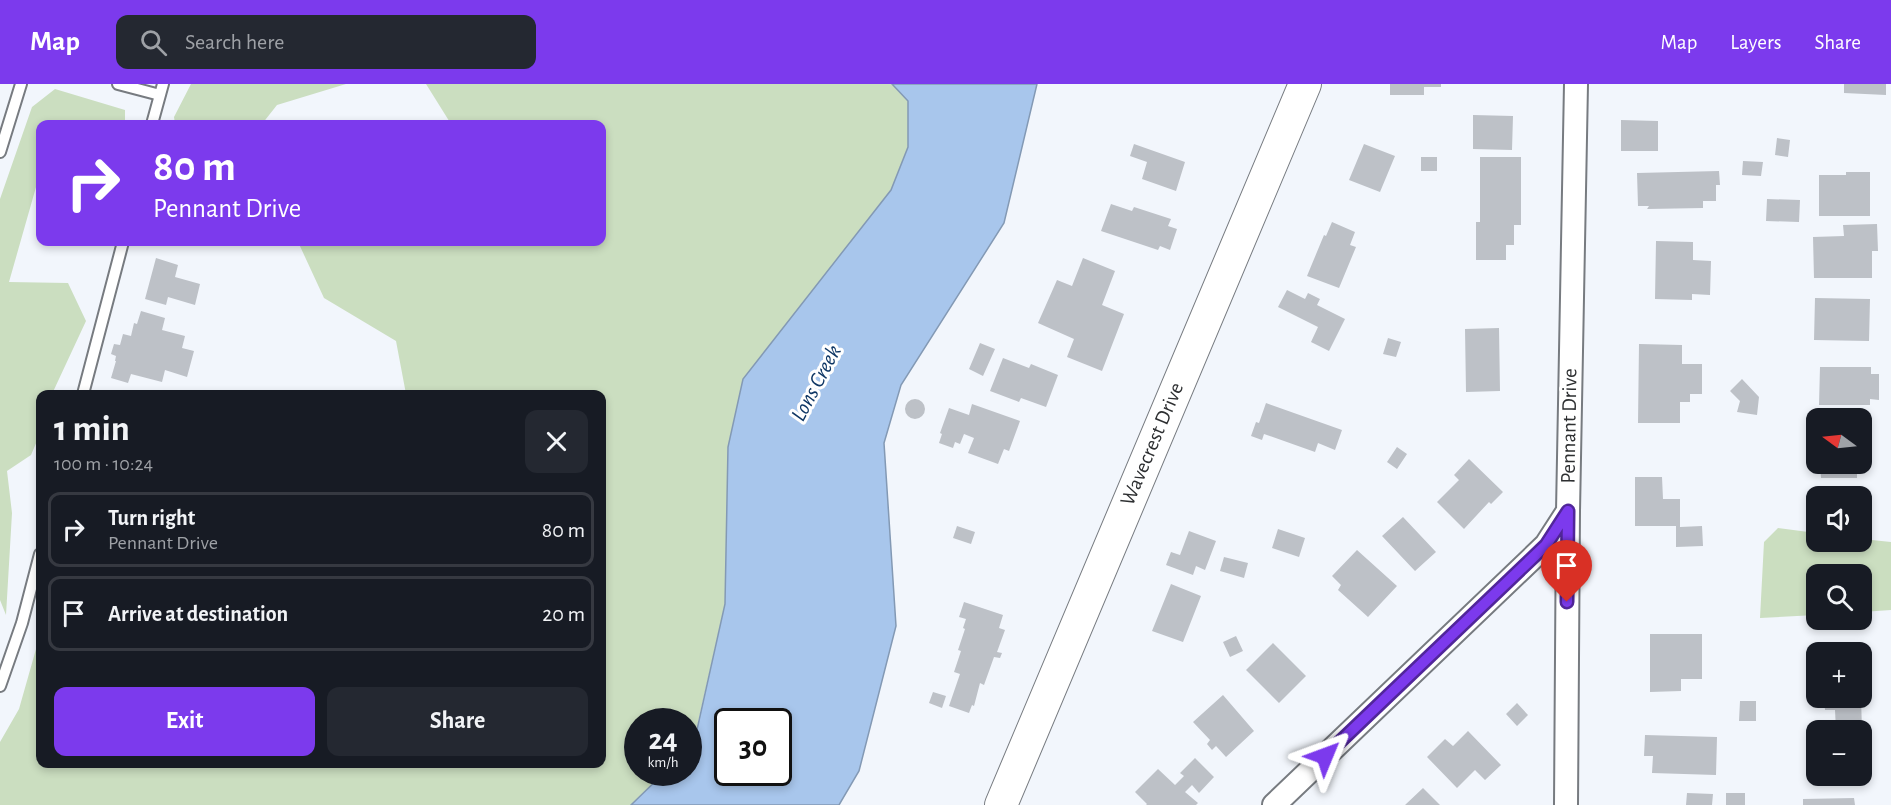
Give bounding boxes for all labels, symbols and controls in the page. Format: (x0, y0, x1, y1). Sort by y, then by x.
search box (116, 15, 536, 69)
icon: search (137, 26, 170, 59)
text: Map (30, 28, 80, 56)
text: Search here (185, 31, 284, 53)
text: Map (1661, 32, 1697, 53)
text: Layers (1730, 32, 1781, 53)
text: Share (1814, 32, 1861, 53)
icon: right (54, 144, 132, 222)
text: 80 m (153, 146, 236, 188)
text: Pennant Drive (153, 195, 301, 222)
water label: Lons Creek (787, 341, 845, 425)
street label: Pennant Drive (1557, 368, 1581, 484)
street label: Wavecrest Drive (1117, 379, 1187, 509)
north arrow (1806, 408, 1872, 474)
map controls (1806, 408, 1872, 786)
button: close (525, 410, 588, 473)
text: 1 min (54, 411, 130, 447)
text: 100 m · 10:24 (54, 454, 153, 474)
button: sound (1806, 486, 1872, 552)
text: Turn right (108, 507, 195, 529)
icon: right (57, 513, 90, 546)
text: 80 m (542, 519, 585, 541)
text: Pennant Drive (108, 533, 218, 553)
pin (1541, 540, 1592, 602)
icon: arrive (1550, 549, 1583, 582)
button: search (1806, 564, 1872, 630)
icon: arrive (57, 597, 90, 630)
text: Arrive at destination (108, 603, 288, 625)
text: 20 m (542, 603, 585, 625)
button: + (1806, 642, 1872, 708)
button: Exit (54, 687, 315, 756)
button: Share (327, 687, 588, 756)
speed limit sign: 30 (714, 708, 792, 786)
button: − (1806, 720, 1872, 786)
position arrow (1293, 724, 1357, 788)
text: 24 (648, 725, 678, 755)
text: km/h (648, 755, 678, 770)

